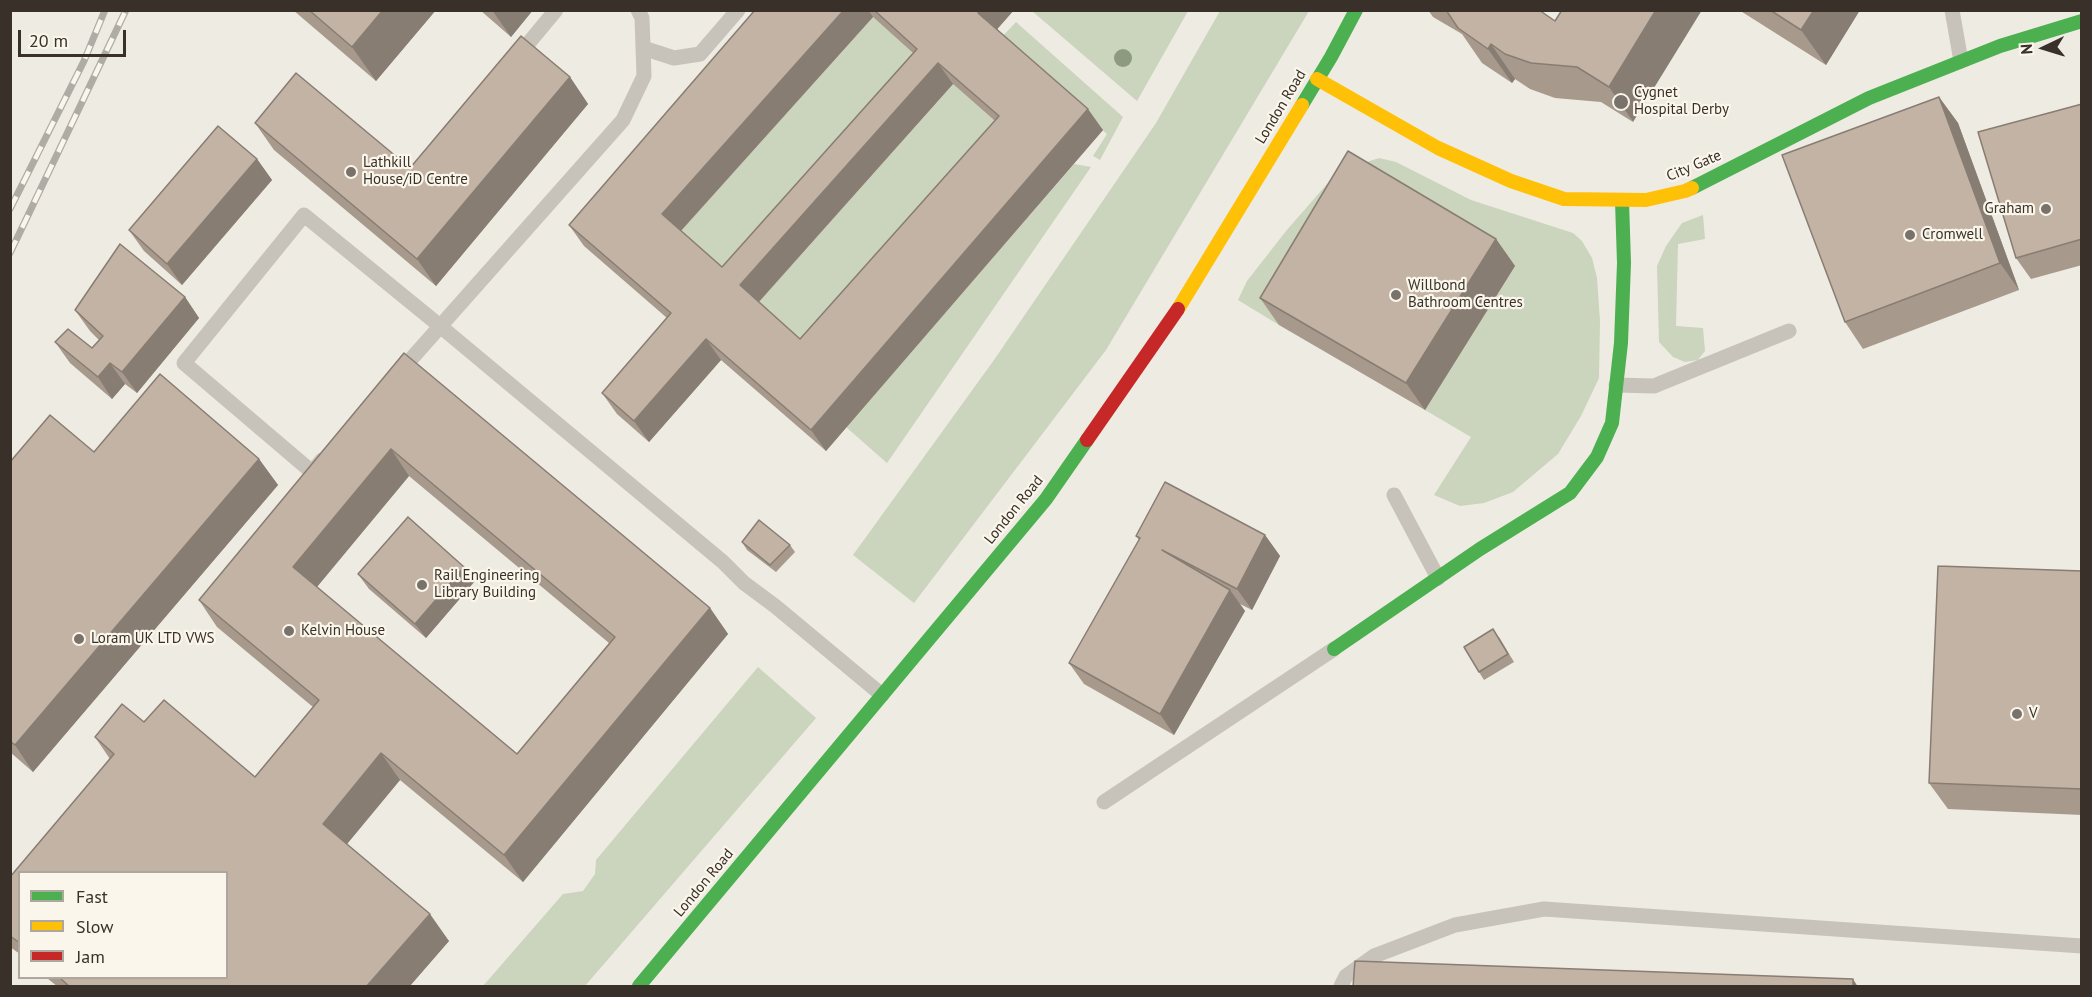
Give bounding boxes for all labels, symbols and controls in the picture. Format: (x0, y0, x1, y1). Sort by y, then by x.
scale bar (21, 18, 129, 56)
north arrow (2014, 18, 2074, 78)
text: 20 m (29, 29, 68, 52)
text: N (2016, 43, 2036, 55)
street label: London Road (1252, 67, 1310, 147)
place label: Cygnet Hospital Derby (1634, 84, 1729, 119)
marker: Cygnet Hospital Derby (1612, 93, 1630, 111)
street label: City Gate (1664, 146, 1724, 186)
place label: Lathkill House/iD Centre (363, 154, 468, 189)
marker: Lathkill House/iD Centre (344, 165, 358, 179)
place label: Graham (1984, 200, 2034, 218)
marker: Graham (2039, 202, 2053, 216)
place label: Cromwell (1922, 226, 1983, 244)
marker: Cromwell (1903, 228, 1917, 242)
place label: Willbond Bathroom Centres (1408, 277, 1523, 312)
marker: Willbond Bathroom Centres (1389, 288, 1403, 302)
street label: London Road (981, 472, 1047, 548)
place label: Rail Engineering Library Building (434, 567, 540, 602)
marker: Rail Engineering Library Building (415, 578, 429, 592)
place label: Kelvin House (301, 622, 385, 640)
marker: Kelvin House (282, 624, 296, 638)
place label: Loram UK LTD VWS (91, 630, 215, 648)
marker: Loram UK LTD VWS (72, 632, 86, 646)
place label: V (2029, 705, 2038, 723)
marker: V (2010, 707, 2024, 721)
street label: London Road (670, 845, 738, 921)
legend (18, 871, 228, 979)
text: Fast (76, 885, 108, 908)
text: Slow (76, 915, 114, 938)
text: Jam (76, 945, 105, 968)

